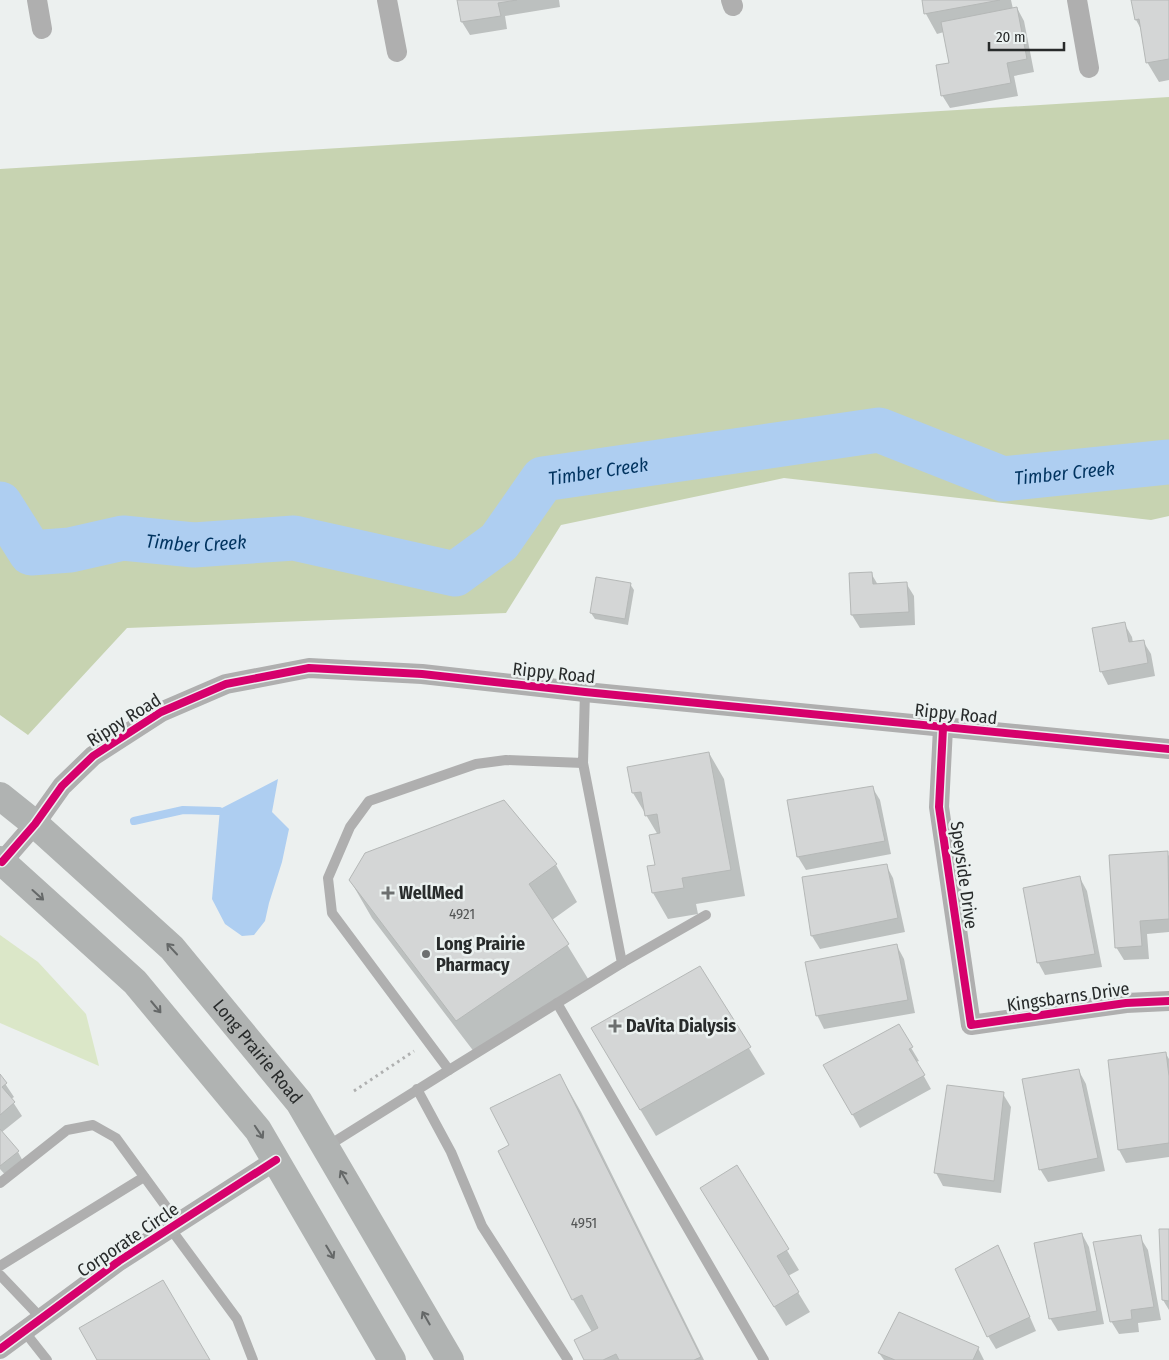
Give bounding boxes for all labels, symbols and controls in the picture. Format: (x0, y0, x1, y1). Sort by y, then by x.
scale bar (989, 20, 1064, 52)
text: 20 m (996, 28, 1026, 46)
water label: Timber Creek (547, 452, 650, 490)
water label: Timber Creek (1013, 456, 1116, 489)
water label: Timber Creek (145, 529, 247, 557)
street label: Rippy Road (512, 658, 596, 688)
street label: Rippy Road (83, 689, 165, 751)
street label: Rippy Road (914, 699, 998, 729)
street label: Speyside Drive (946, 820, 982, 930)
place label: WellMed (399, 882, 464, 904)
marker: WellMed (381, 886, 395, 900)
one-way arrow (32, 889, 45, 900)
house number: 4921 (449, 905, 475, 923)
place label: Long Prairie Pharmacy (436, 933, 525, 976)
one-way arrow (166, 943, 178, 956)
marker: Long Prairie Pharmacy (420, 948, 432, 960)
street label: Kingsbarns Drive (1005, 977, 1131, 1016)
street label: Long Prairie Road (208, 995, 307, 1108)
one-way arrow (150, 1000, 161, 1013)
place label: DaVita Dialysis (626, 1015, 736, 1037)
marker: DaVita Dialysis (608, 1019, 622, 1033)
one-way arrow (254, 1125, 264, 1139)
one-way arrow (338, 1171, 348, 1185)
street label: Corporate Circle (73, 1198, 183, 1282)
house number: 4951 (571, 1214, 597, 1232)
one-way arrow (325, 1244, 335, 1258)
one-way arrow (420, 1311, 430, 1325)

